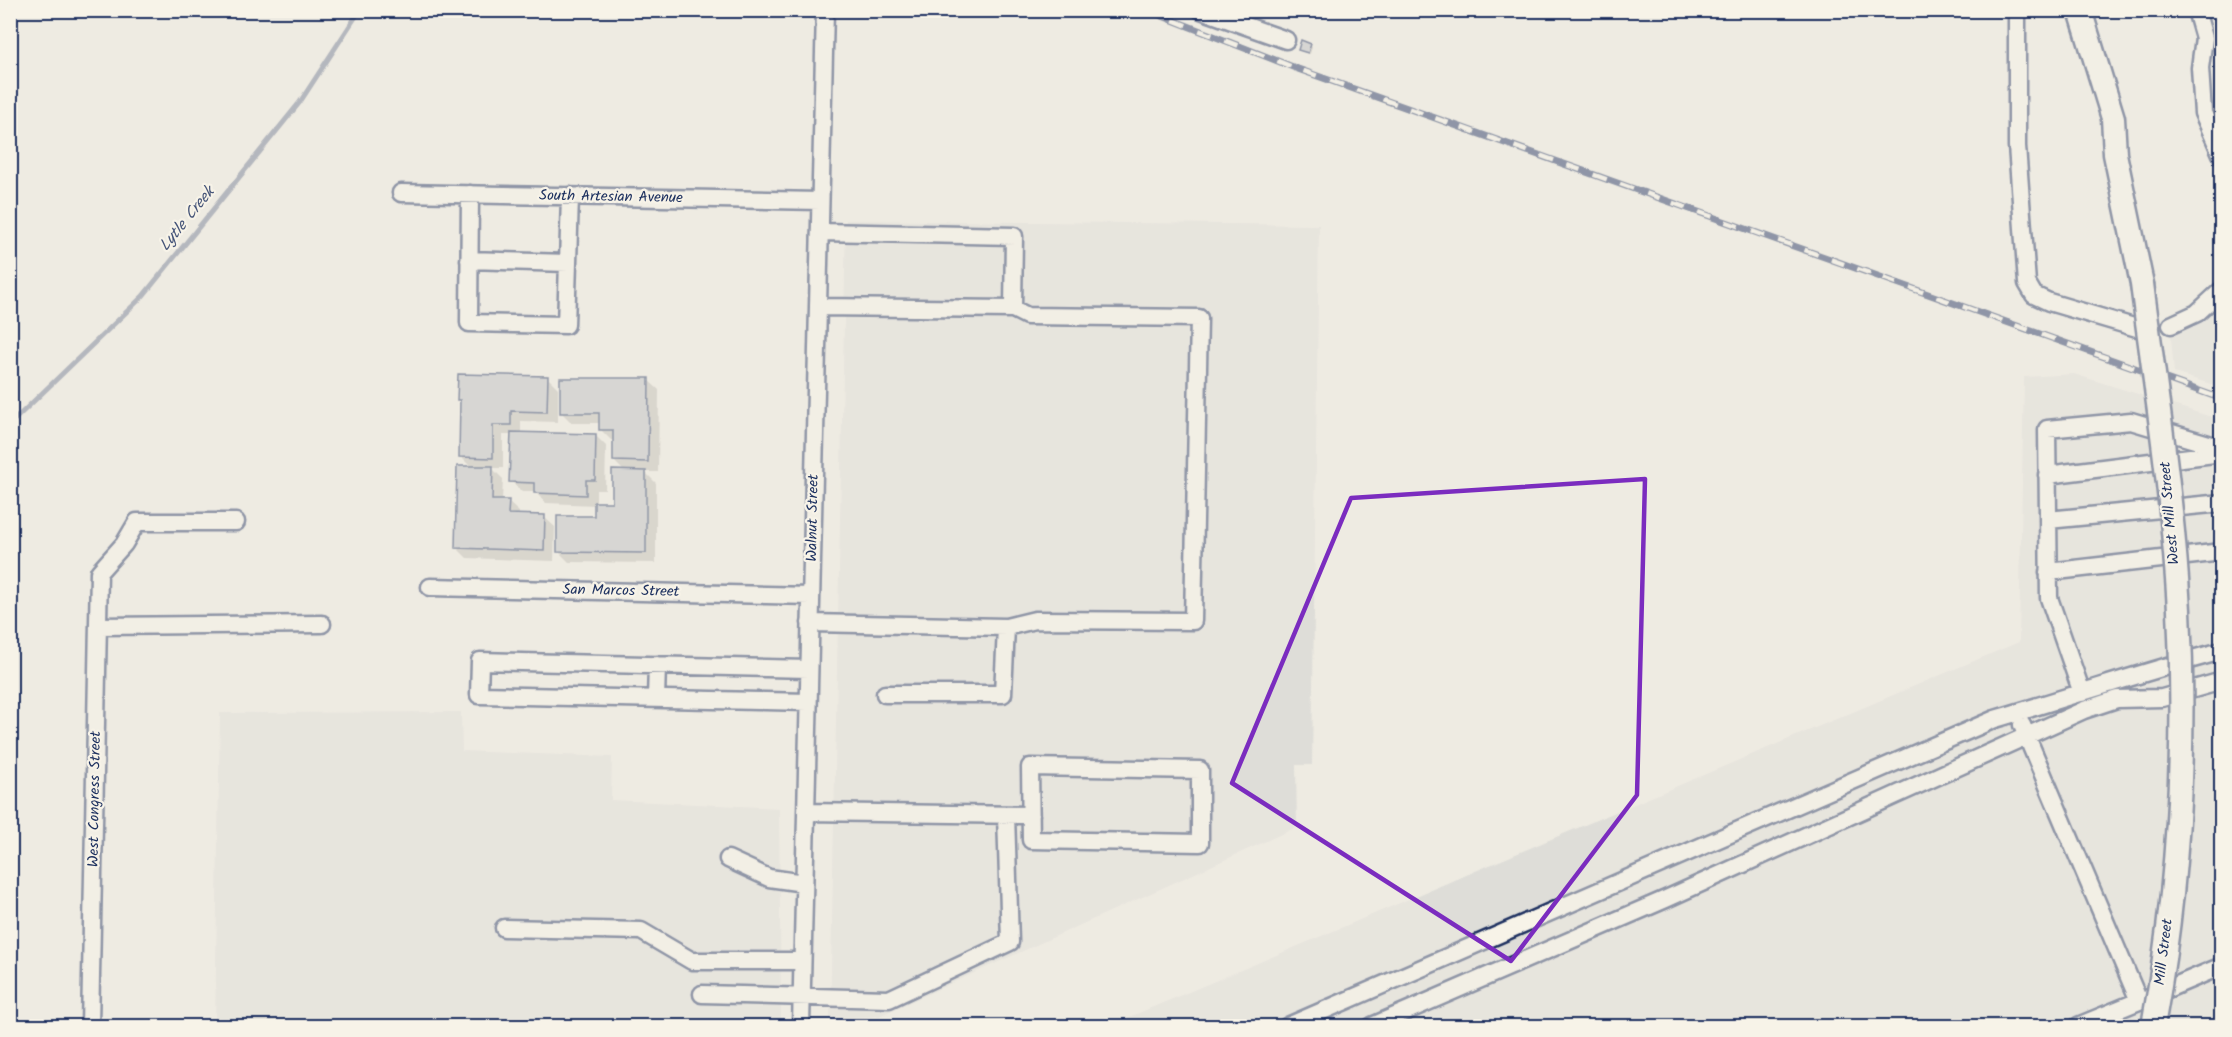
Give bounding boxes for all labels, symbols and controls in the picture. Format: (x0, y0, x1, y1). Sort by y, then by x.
water label: Lytle Creek (153, 179, 222, 257)
street label: South Artesian Avenue (539, 184, 683, 210)
street label: West Mill Street (2154, 460, 2186, 566)
street label: Walnut Street (800, 474, 826, 562)
street label: San Marcos Street (562, 578, 680, 604)
street label: West Congress Street (82, 731, 108, 867)
street label: Mill Street (2148, 917, 2180, 987)

